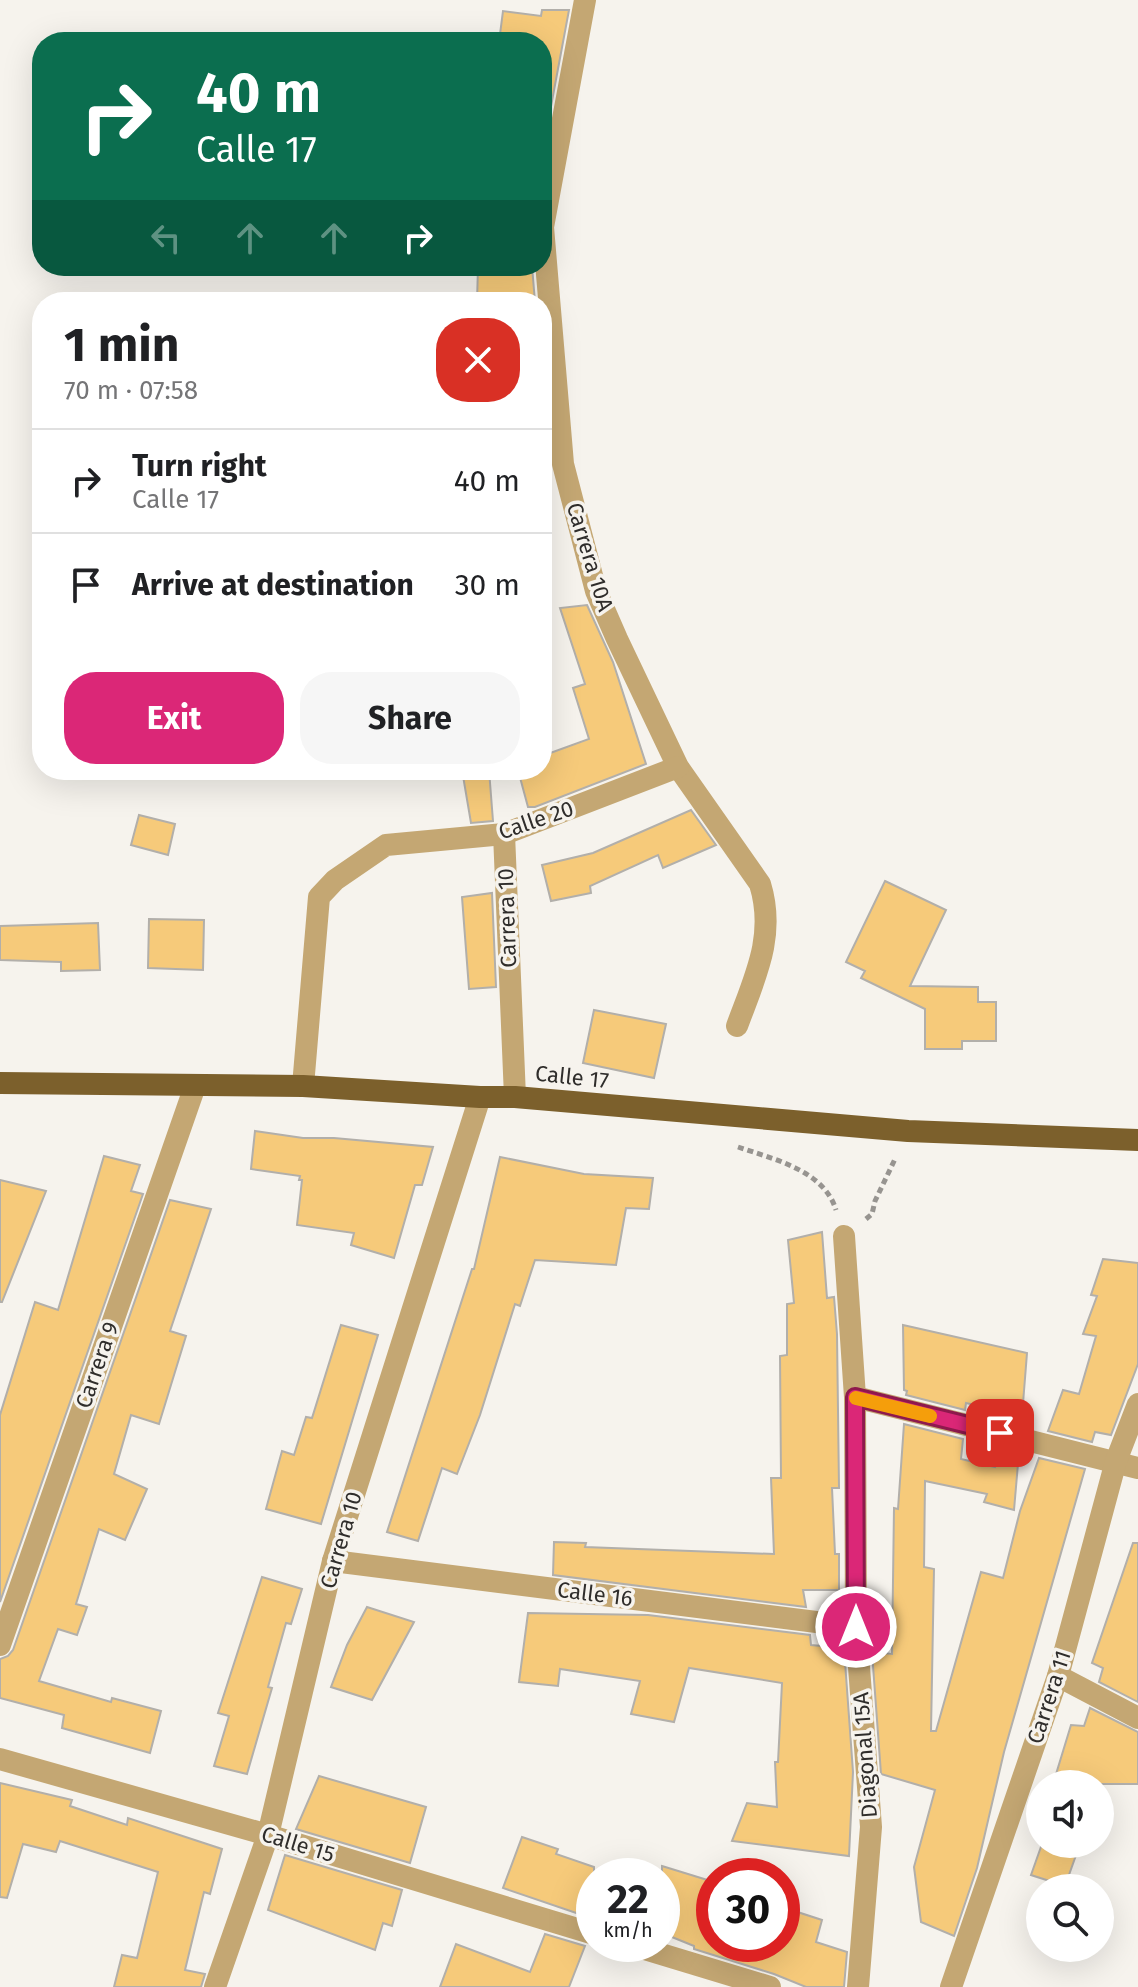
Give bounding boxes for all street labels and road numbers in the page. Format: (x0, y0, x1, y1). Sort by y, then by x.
street label: Carrera 10A (561, 499, 619, 615)
street label: Calle 20 (495, 795, 577, 845)
street label: Carrera 10 (492, 868, 522, 968)
street label: Calle 17 (534, 1060, 610, 1094)
street label: Carrera 9 (70, 1318, 124, 1412)
street label: Carrera 10 (314, 1488, 368, 1592)
street label: Calle 16 (556, 1576, 634, 1612)
street label: Carrera 11 (1021, 1647, 1077, 1747)
street label: Diagonal 15A (847, 1691, 883, 1819)
street label: Calle 15 (258, 1820, 338, 1868)

